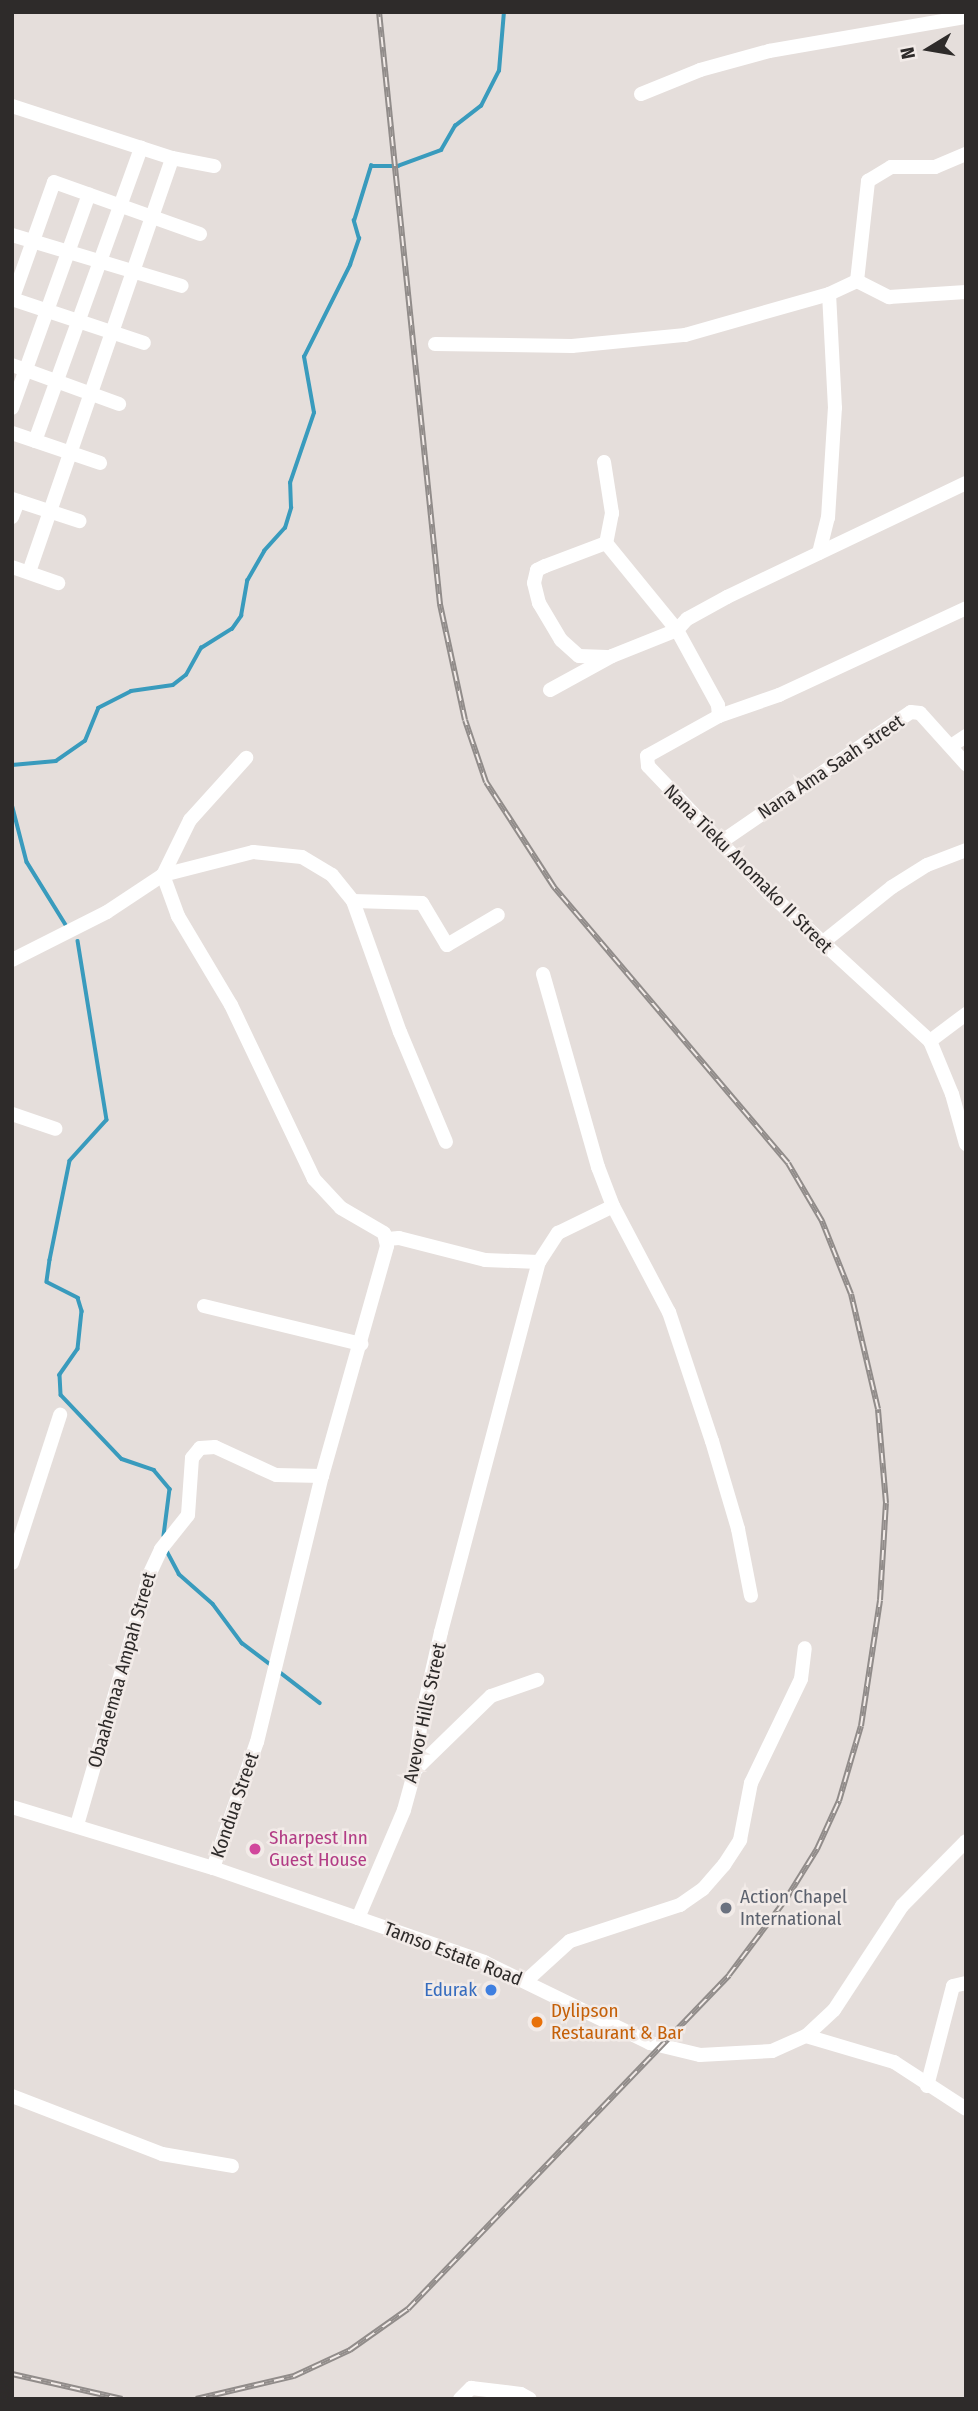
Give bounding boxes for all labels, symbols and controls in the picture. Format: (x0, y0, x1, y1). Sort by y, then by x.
north arrow (894, 14, 964, 84)
text: N (896, 45, 920, 61)
street label: Nana Ama Saah street (754, 710, 908, 824)
street label: Nana Tieku Anomako II Street (659, 780, 837, 958)
street label: Obaahemaa Ampah Street (83, 1570, 161, 1770)
street label: Avevor Hills Street (399, 1641, 451, 1785)
street label: Kondua Street (206, 1749, 264, 1861)
place label: Sharpest Inn Guest House (269, 1827, 368, 1871)
marker: Sharpest Inn Guest House (247, 1841, 263, 1857)
place label: Action Chapel International (740, 1886, 847, 1930)
marker: Action Chapel International (718, 1900, 734, 1916)
street label: Tamso Estate Road (381, 1917, 525, 1991)
place label: Edurak (424, 1979, 477, 2001)
marker: Edurak (483, 1982, 499, 1998)
place label: Dylipson Restaurant & Bar (551, 2000, 683, 2044)
marker: Dylipson Restaurant & Bar (529, 2014, 545, 2030)

